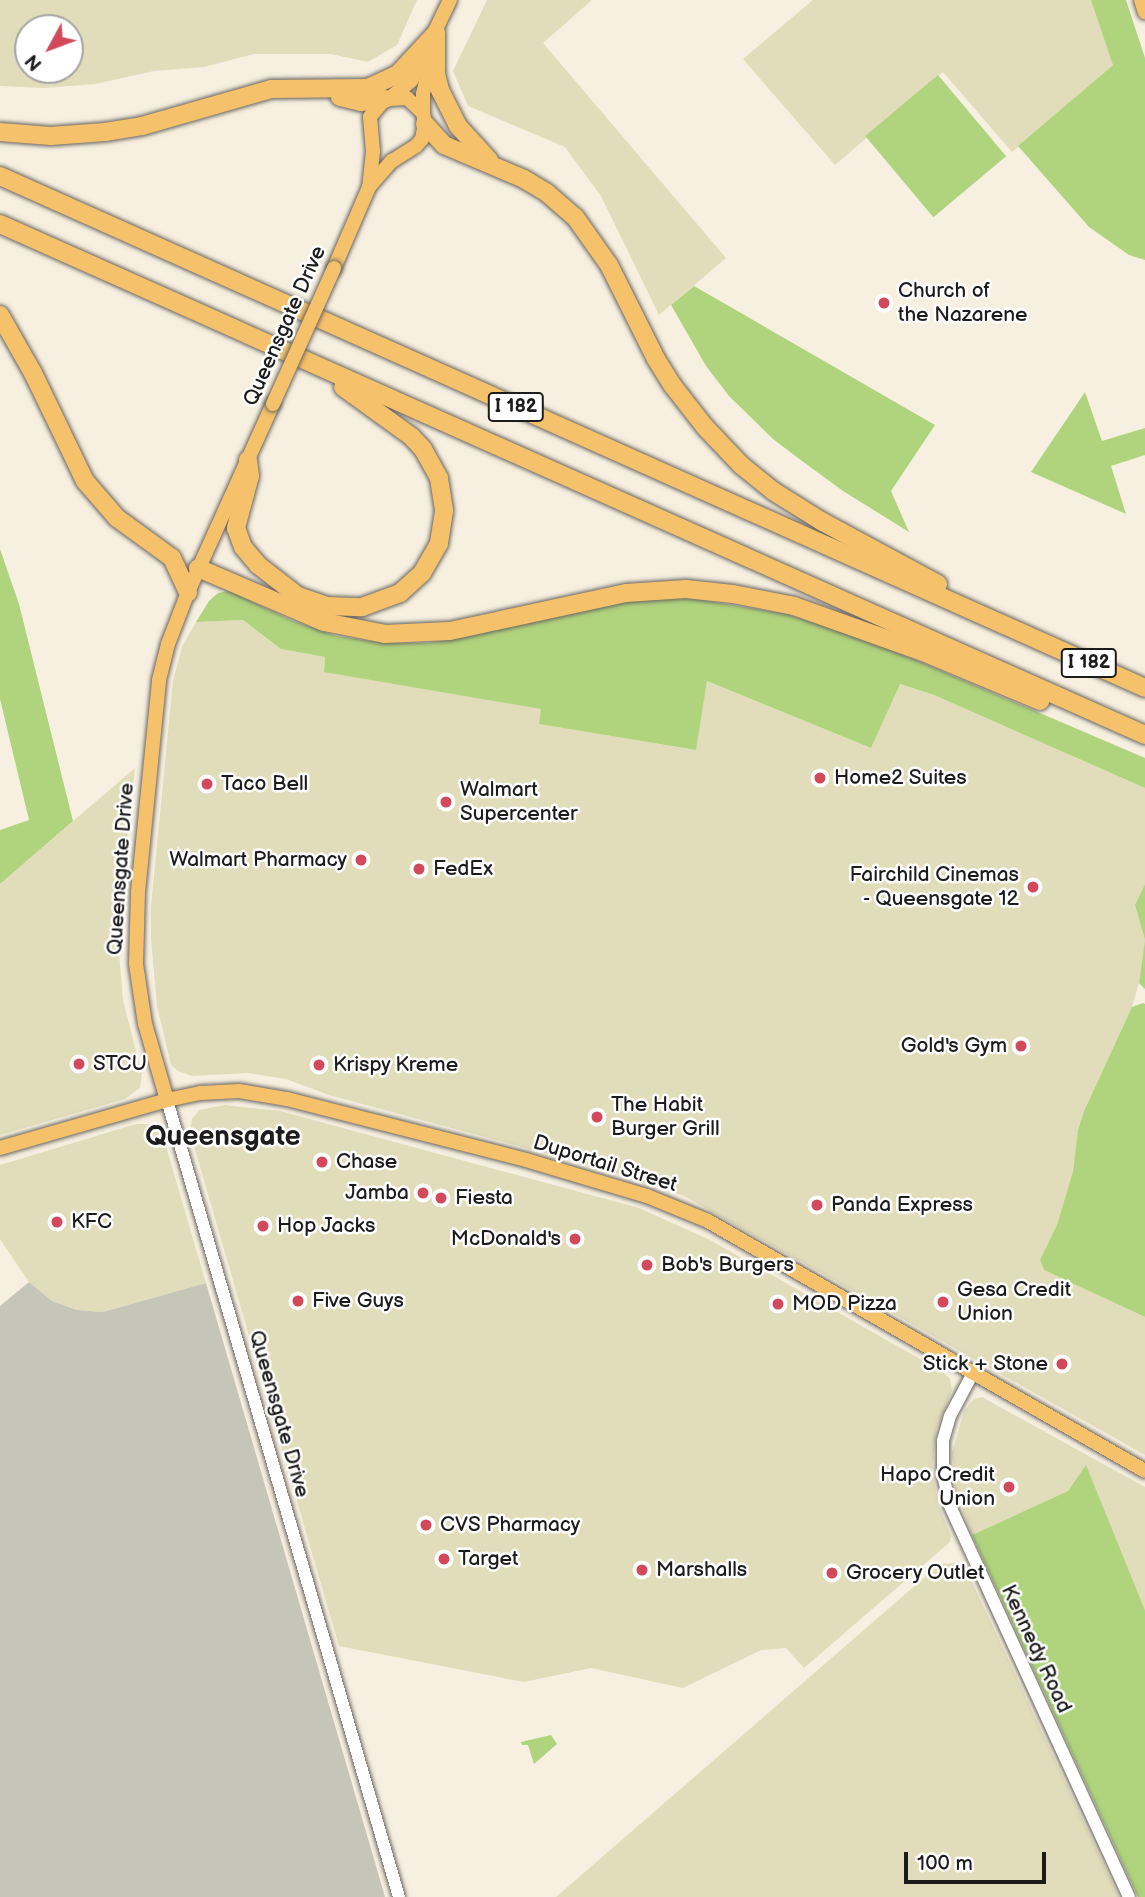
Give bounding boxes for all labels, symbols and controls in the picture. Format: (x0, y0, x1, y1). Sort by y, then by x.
north arrow (14, 14, 84, 84)
text: N (21, 49, 48, 75)
street label: Queensgate Drive (238, 242, 332, 410)
place label: Church of the Nazarene (898, 278, 1027, 328)
marker: Church of the Nazarene (876, 295, 892, 311)
road number: I 182 (486, 392, 546, 422)
road number: I 182 (1059, 648, 1119, 678)
place label: Home2 Suites (834, 765, 967, 791)
marker: Home2 Suites (812, 770, 828, 786)
place label: Taco Bell (221, 771, 308, 797)
marker: Taco Bell (199, 776, 215, 792)
place label: Walmart Supercenter (460, 777, 578, 827)
street label: Queensgate Drive (102, 782, 140, 956)
marker: Walmart Supercenter (438, 794, 454, 810)
place label: Walmart Pharmacy (169, 847, 347, 873)
marker: Walmart Pharmacy (353, 852, 369, 868)
place label: FedEx (433, 856, 493, 882)
marker: FedEx (411, 861, 427, 877)
place label: Fairchild Cinemas - Queensgate 12 (849, 862, 1019, 912)
marker: Fairchild Cinemas - Queensgate 12 (1025, 879, 1041, 895)
place label: Gold's Gym (901, 1033, 1007, 1059)
marker: Gold's Gym (1013, 1038, 1029, 1054)
place label: STCU (93, 1051, 147, 1077)
place label: Krispy Kreme (333, 1052, 459, 1078)
marker: STCU (71, 1056, 87, 1072)
marker: Krispy Kreme (311, 1057, 327, 1073)
place label: The Habit Burger Grill (611, 1092, 720, 1142)
marker: The Habit Burger Grill (589, 1109, 605, 1125)
district label: Queensgate (145, 1120, 301, 1154)
street label: Duportail Street (530, 1130, 680, 1198)
place label: Chase (336, 1149, 397, 1175)
marker: Chase (314, 1154, 330, 1170)
place label: Jamba (345, 1180, 409, 1206)
marker: Jamba (415, 1185, 431, 1201)
place label: Fiesta (455, 1185, 513, 1211)
marker: Fiesta (433, 1190, 449, 1206)
place label: Panda Express (831, 1192, 973, 1218)
marker: Panda Express (809, 1197, 825, 1213)
place label: KFC (71, 1209, 112, 1235)
place label: Hop Jacks (277, 1213, 376, 1239)
marker: KFC (49, 1214, 65, 1230)
marker: Hop Jacks (255, 1218, 271, 1234)
place label: McDonald's (451, 1226, 561, 1252)
marker: McDonald's (567, 1231, 583, 1247)
place label: Bob's Burgers (661, 1252, 794, 1278)
marker: Bob's Burgers (639, 1257, 655, 1273)
place label: Gesa Credit Union (957, 1277, 1071, 1327)
place label: Five Guys (312, 1288, 404, 1314)
place label: MOD Pizza (792, 1291, 897, 1317)
marker: Five Guys (290, 1293, 306, 1309)
marker: Gesa Credit Union (935, 1294, 951, 1310)
marker: MOD Pizza (770, 1296, 786, 1312)
street label: Queensgate Drive (243, 1328, 315, 1500)
place label: Stick + Stone (922, 1351, 1048, 1377)
marker: Stick + Stone (1054, 1356, 1070, 1372)
place label: Hapo Credit Union (880, 1462, 995, 1512)
marker: Hapo Credit Union (1001, 1479, 1017, 1495)
place label: CVS Pharmacy (440, 1512, 580, 1538)
marker: CVS Pharmacy (418, 1517, 434, 1533)
place label: Target (458, 1546, 519, 1572)
marker: Target (436, 1551, 452, 1567)
place label: Marshalls (656, 1557, 747, 1583)
place label: Grocery Outlet (846, 1560, 986, 1586)
marker: Marshalls (634, 1562, 650, 1578)
marker: Grocery Outlet (824, 1565, 840, 1581)
street label: Kennedy Road (995, 1580, 1077, 1718)
scale bar (907, 1838, 1049, 1882)
text: 100 m (917, 1851, 973, 1876)

